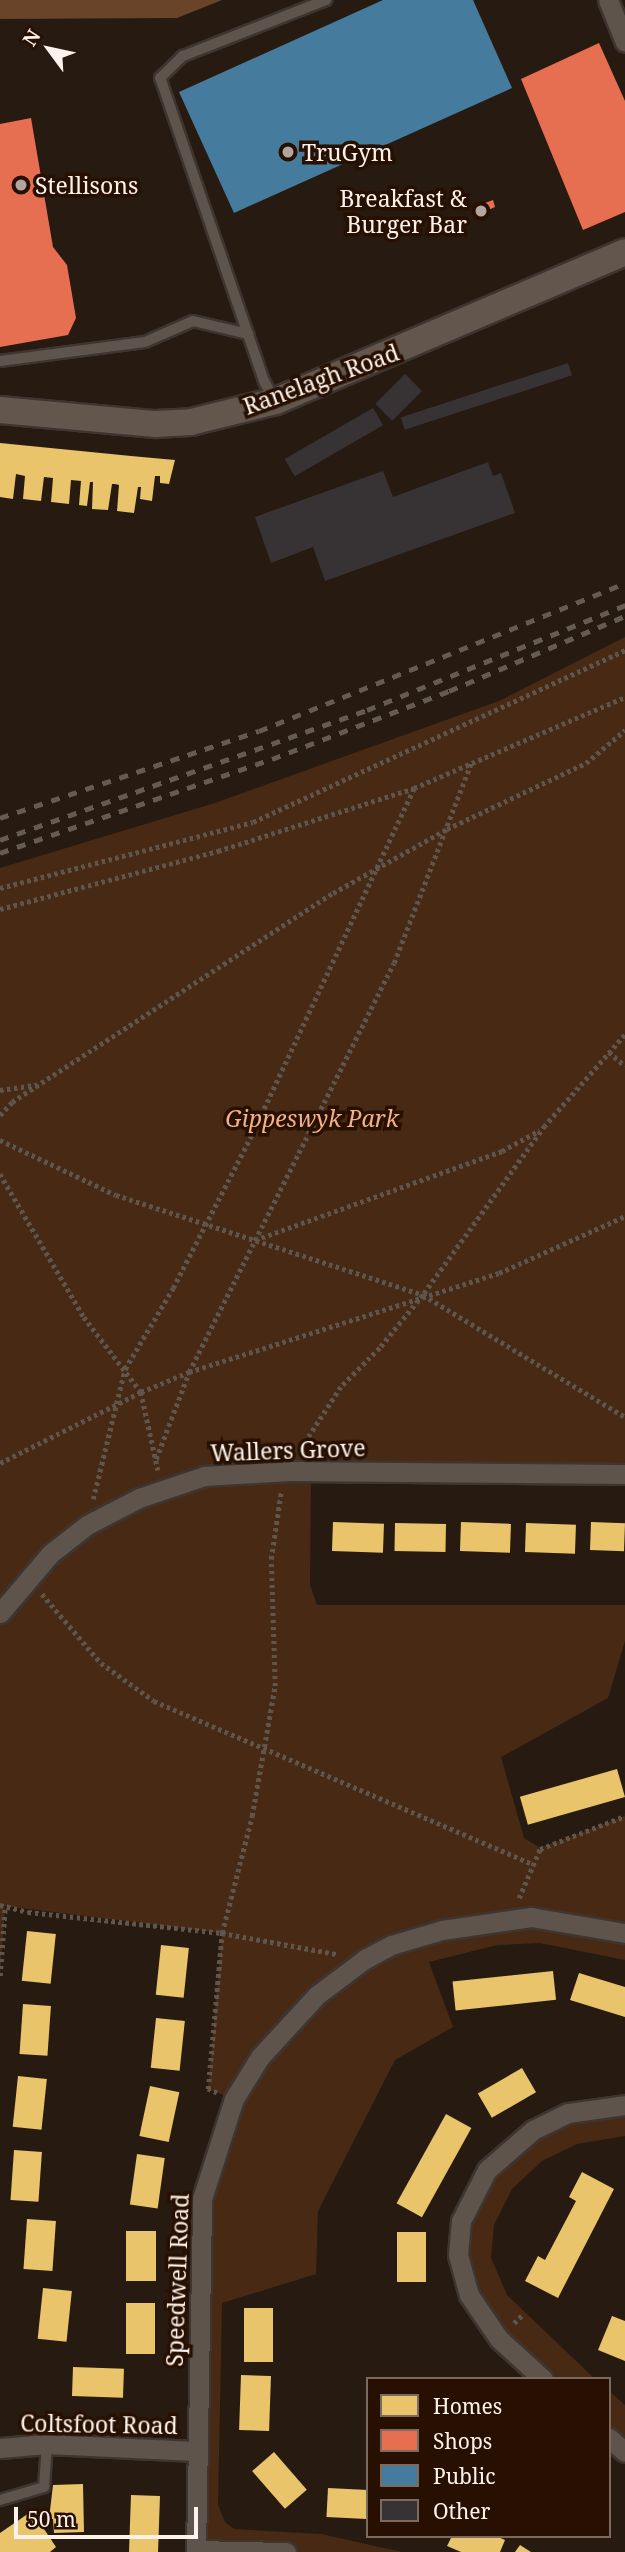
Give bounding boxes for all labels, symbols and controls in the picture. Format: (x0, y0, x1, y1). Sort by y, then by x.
north arrow (14, 14, 84, 84)
text: N (16, 24, 46, 51)
place label: TruGym (302, 138, 393, 166)
marker: TruGym (280, 144, 296, 160)
place label: Stellisons (35, 171, 138, 199)
marker: Stellisons (13, 177, 29, 193)
place label: Breakfast & Burger Bar (339, 184, 467, 238)
marker: Breakfast & Burger Bar (473, 203, 489, 219)
street label: Ranelagh Road (239, 338, 403, 420)
park label: Gippeswyk Park (225, 1104, 399, 1132)
street label: Wallers Grove (210, 1433, 366, 1467)
street label: Speedwell Road (160, 2193, 194, 2367)
legend (366, 2377, 611, 2538)
text: Homes (433, 2392, 502, 2420)
street label: Coltsfoot Road (20, 2409, 178, 2439)
text: Shops (433, 2427, 492, 2455)
text: Public (433, 2462, 495, 2490)
scale bar (18, 2492, 201, 2536)
text: Other (433, 2497, 490, 2525)
text: 50 m (27, 2505, 76, 2533)

